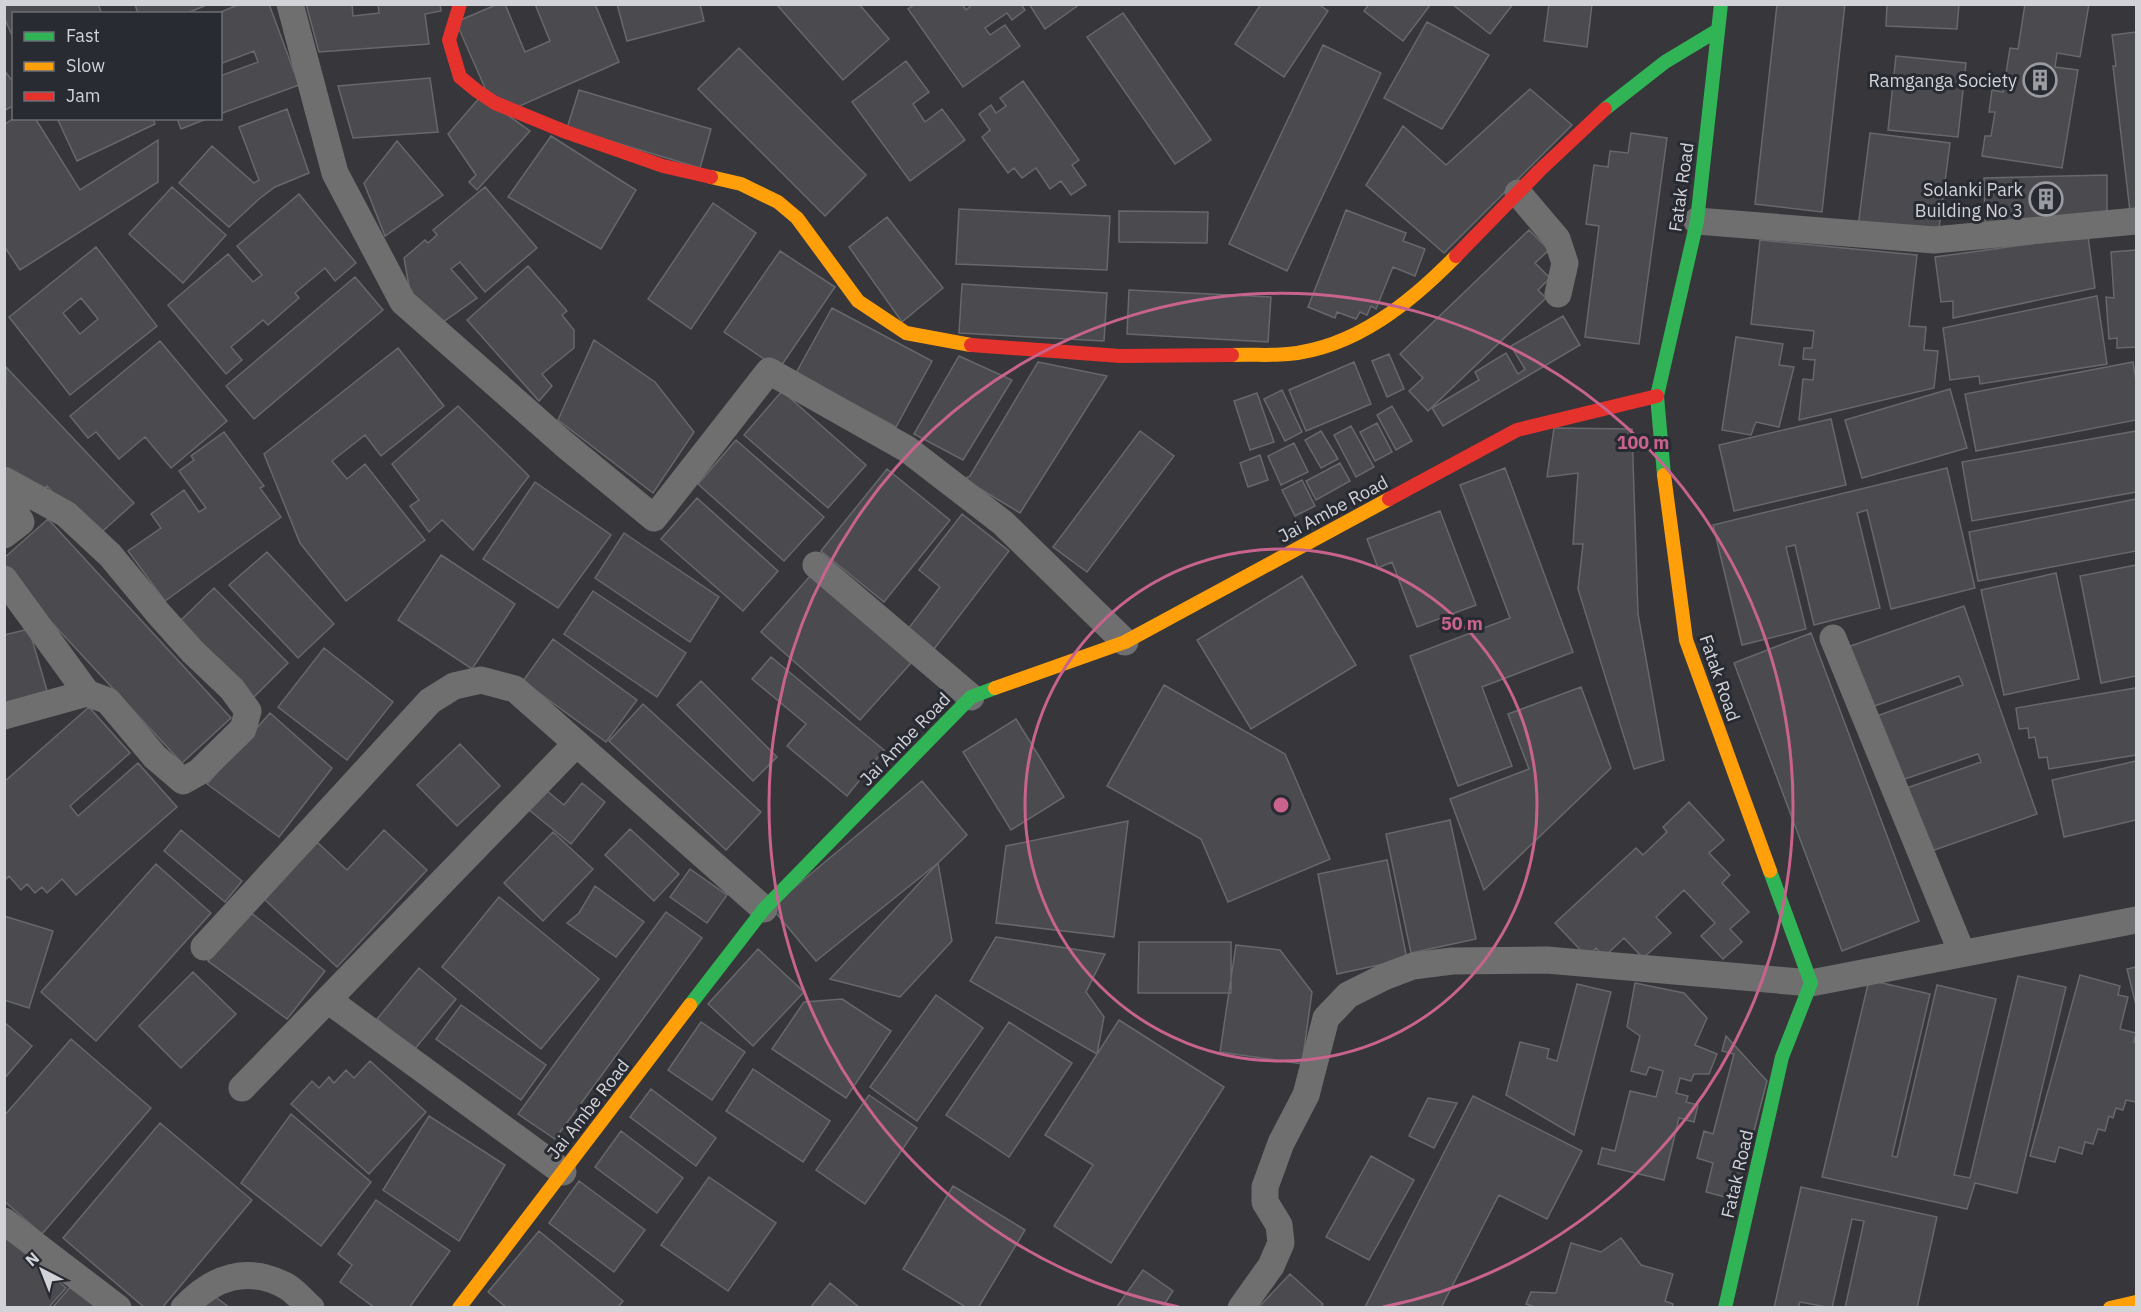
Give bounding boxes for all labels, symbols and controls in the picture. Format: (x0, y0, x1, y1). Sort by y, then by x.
legend (12, 12, 222, 120)
text: Fast (66, 24, 100, 47)
text: Slow (66, 54, 105, 77)
building icon: Ramganga Society (2022, 62, 2058, 98)
place label: Ramganga Society (1868, 69, 2017, 92)
text: Jam (66, 84, 101, 107)
street label: Fatak Road (1663, 141, 1699, 233)
place label: Solanki Park Building No 3 (1915, 178, 2024, 222)
building icon: Solanki Park Building No 3 (2028, 181, 2064, 217)
text: 100 m (1617, 431, 1669, 454)
street label: Jai Ambe Road (1274, 471, 1392, 547)
text: 50 m (1441, 612, 1483, 635)
street label: Fatak Road (1694, 632, 1746, 724)
street label: Jai Ambe Road (855, 688, 955, 790)
centre of rings (1271, 795, 1291, 815)
street label: Jai Ambe Road (542, 1054, 634, 1164)
street label: Fatak Road (1716, 1128, 1758, 1220)
north arrow (12, 1240, 72, 1300)
text: N (21, 1248, 43, 1270)

